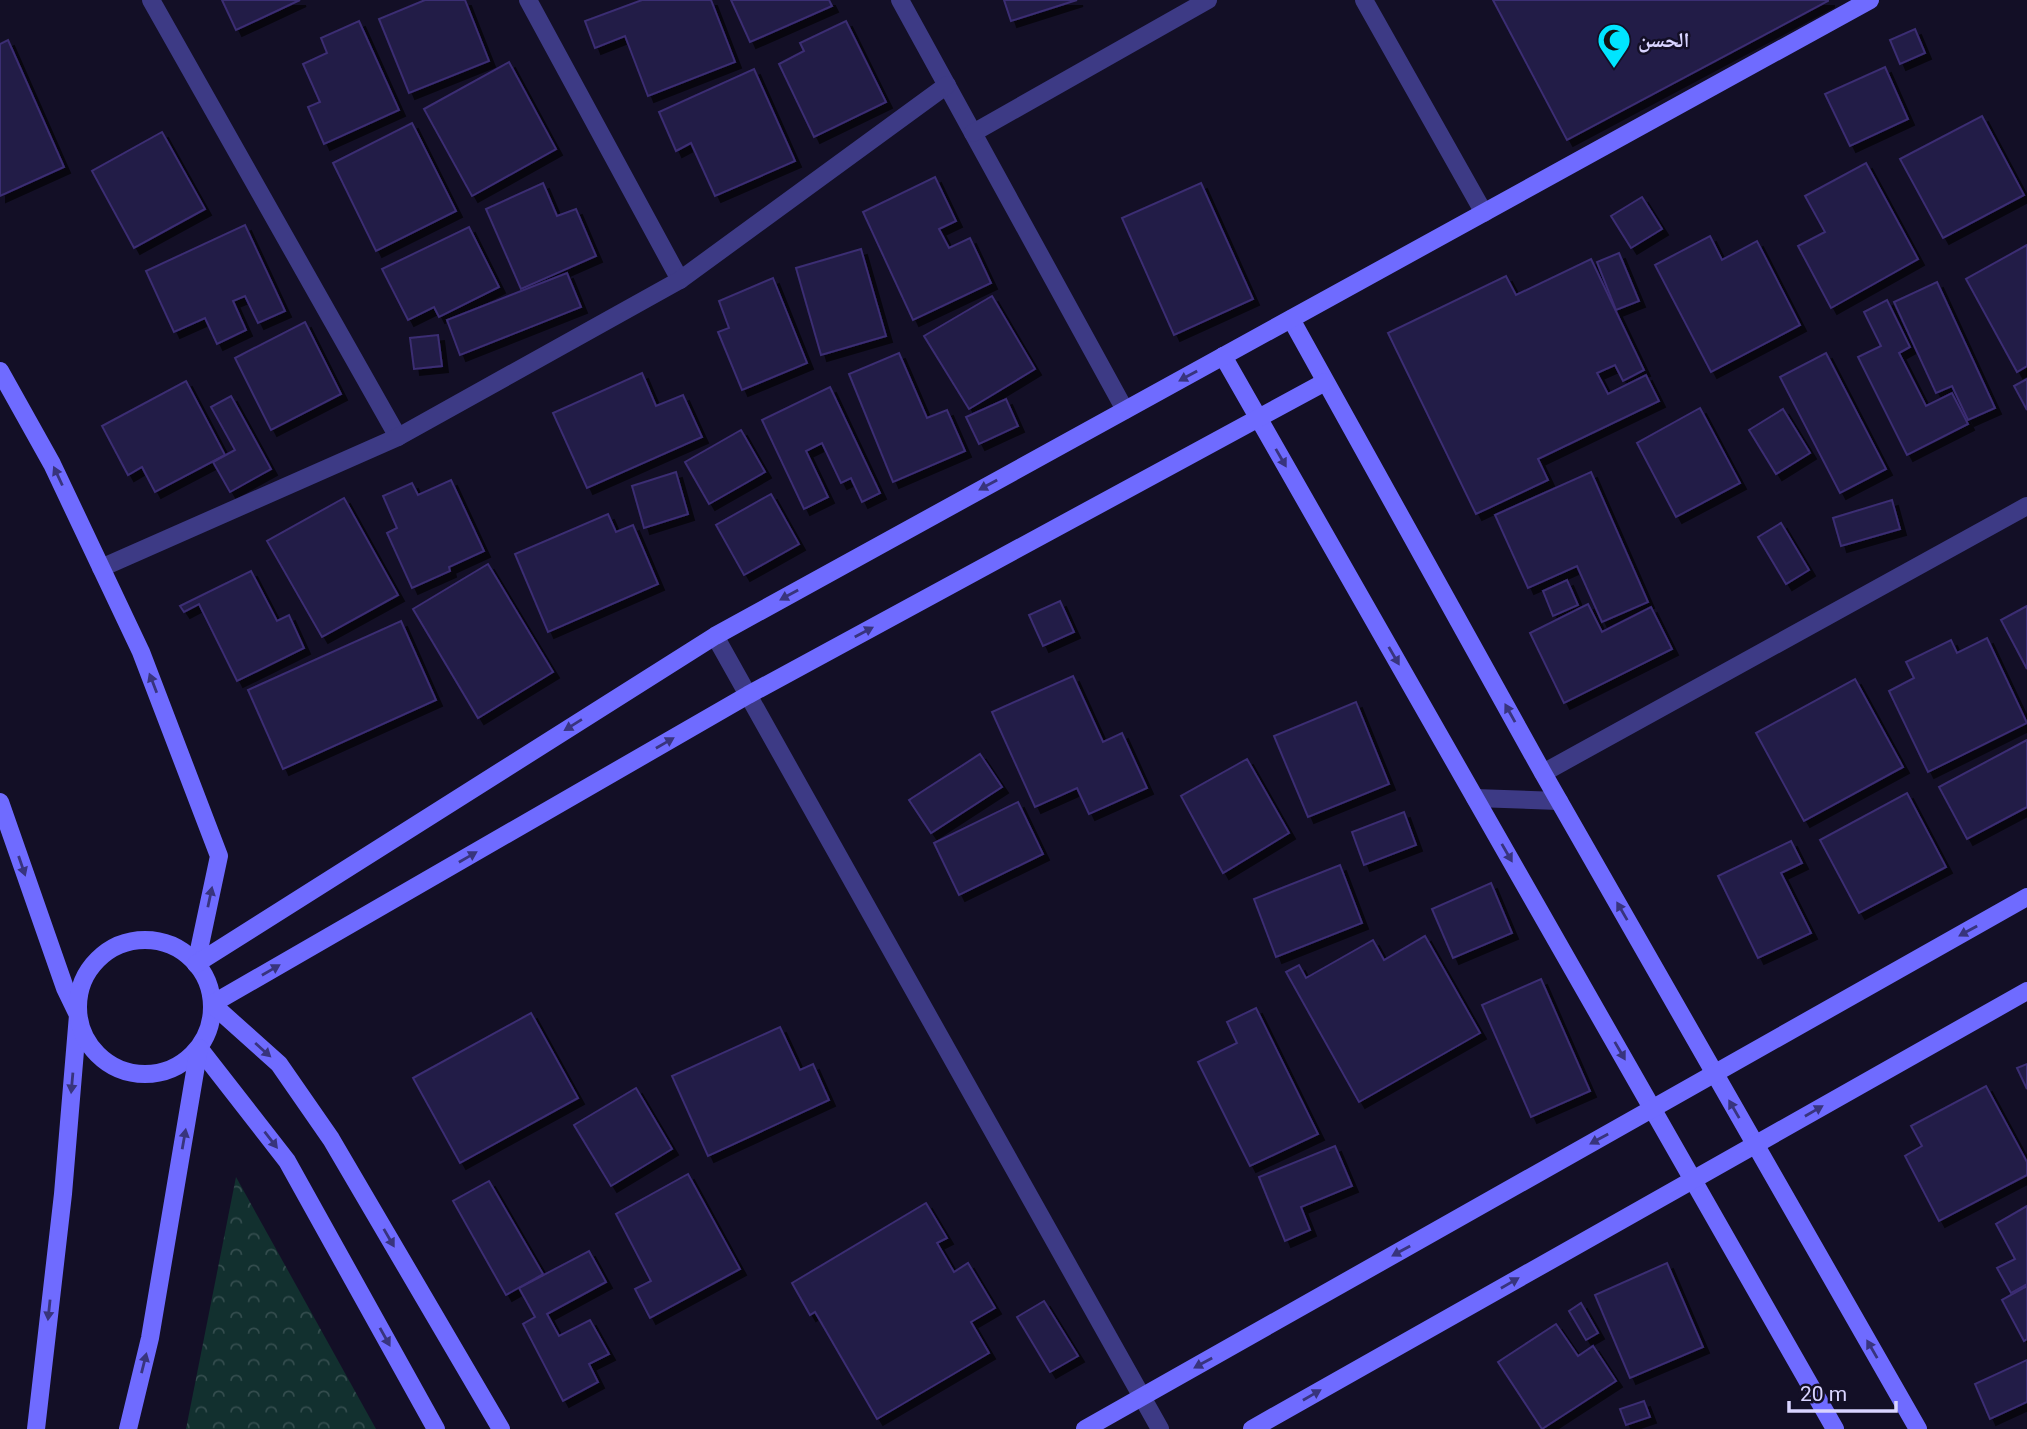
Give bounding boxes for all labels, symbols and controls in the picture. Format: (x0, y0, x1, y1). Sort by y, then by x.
mosque icon: الحسن (1595, 21, 1633, 70)
place label: الحسن (1638, 28, 1690, 53)
one-way arrow (1178, 370, 1197, 382)
one-way arrow (1275, 449, 1287, 468)
one-way arrow (52, 466, 64, 486)
one-way arrow (979, 479, 998, 491)
one-way arrow (779, 589, 799, 601)
one-way arrow (854, 627, 874, 638)
one-way arrow (1388, 646, 1400, 665)
one-way arrow (147, 672, 158, 693)
one-way arrow (1504, 704, 1516, 723)
one-way arrow (564, 719, 583, 732)
one-way arrow (656, 737, 675, 749)
one-way arrow (1501, 844, 1513, 863)
one-way arrow (459, 850, 478, 863)
one-way arrow (17, 856, 28, 877)
one-way arrow (205, 886, 216, 908)
one-way arrow (1615, 902, 1628, 921)
one-way arrow (1958, 925, 1977, 937)
one-way arrow (261, 964, 281, 976)
one-way arrow (1613, 1041, 1625, 1061)
one-way arrow (254, 1042, 272, 1058)
one-way arrow (66, 1072, 77, 1094)
one-way arrow (1728, 1099, 1740, 1119)
one-way arrow (1805, 1105, 1824, 1117)
one-way arrow (179, 1128, 190, 1150)
one-way arrow (264, 1131, 278, 1149)
one-way arrow (1589, 1133, 1609, 1145)
one-way arrow (383, 1229, 395, 1248)
one-way arrow (1391, 1245, 1410, 1257)
one-way arrow (1500, 1277, 1519, 1289)
one-way arrow (44, 1299, 55, 1321)
one-way arrow (379, 1327, 391, 1347)
one-way arrow (1866, 1339, 1878, 1358)
one-way arrow (139, 1352, 150, 1374)
one-way arrow (1193, 1357, 1212, 1369)
scale bar (1789, 1370, 1896, 1414)
text: 20 m (1800, 1382, 1847, 1406)
one-way arrow (1302, 1389, 1321, 1401)

